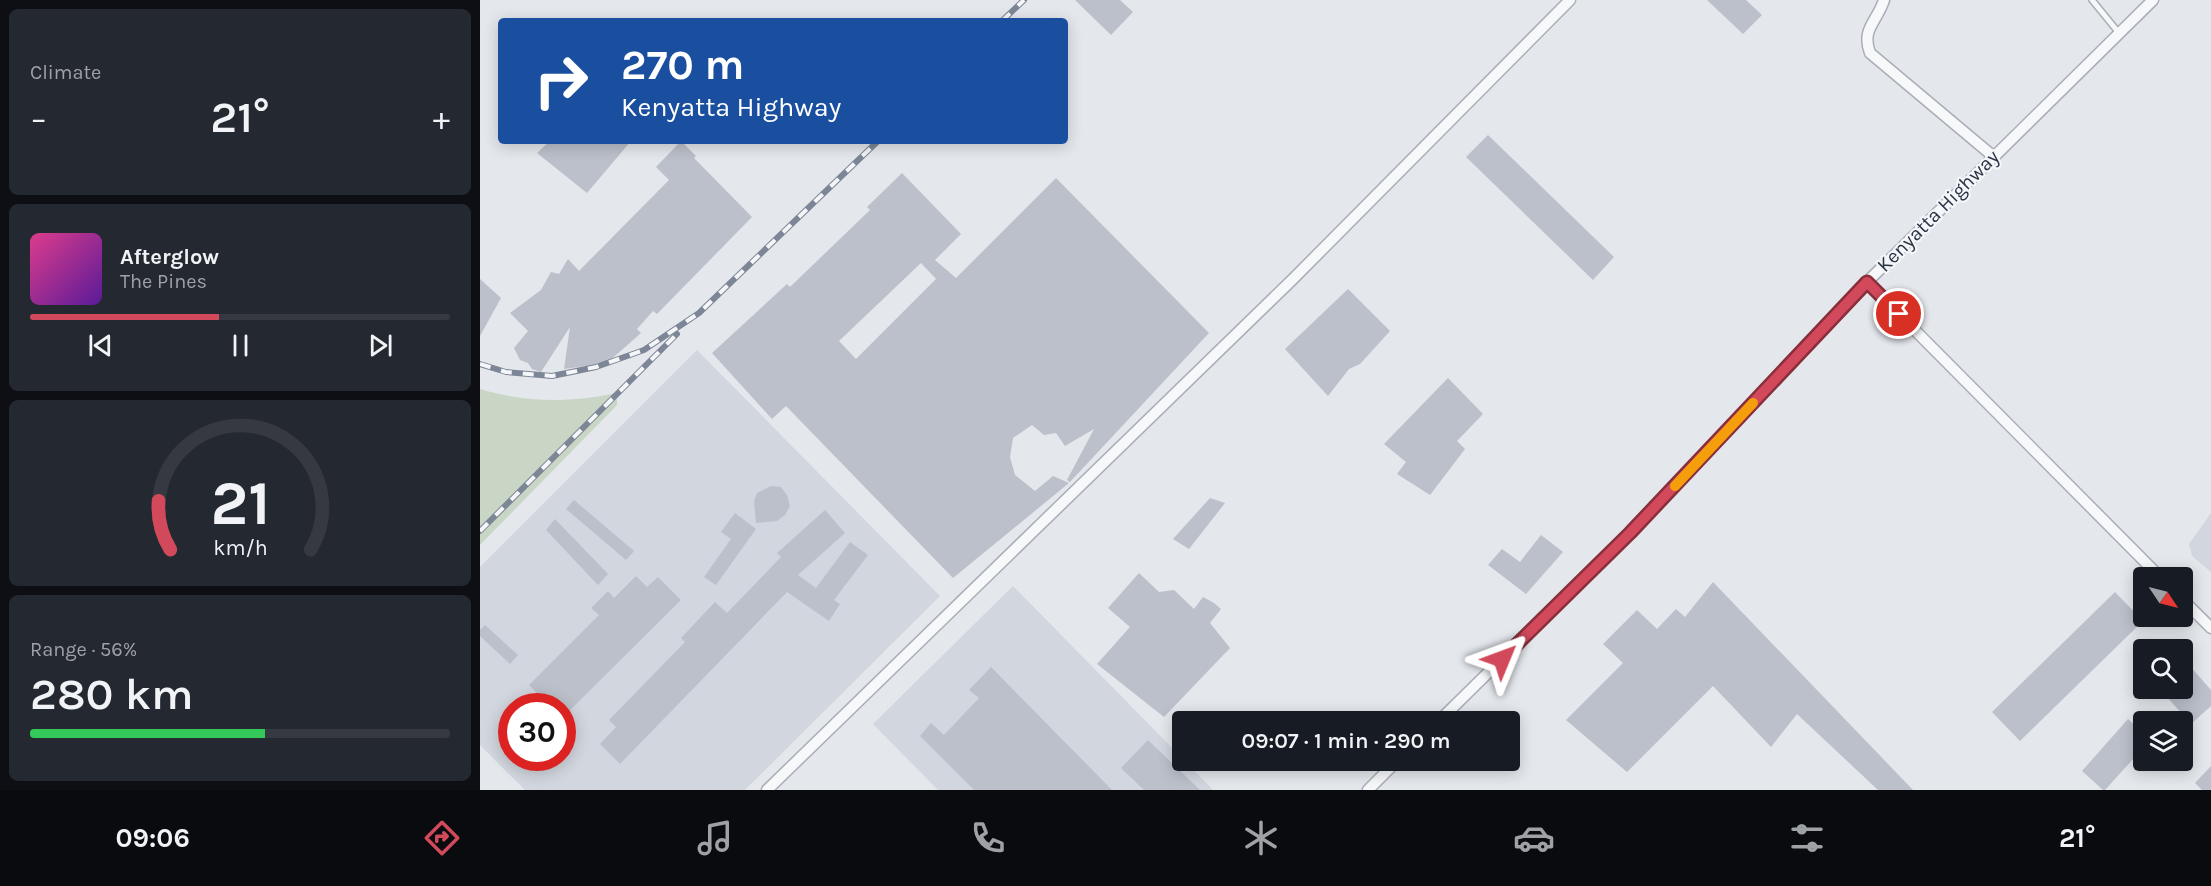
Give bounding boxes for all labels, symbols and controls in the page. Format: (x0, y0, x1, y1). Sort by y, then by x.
text: 270 m (621, 40, 744, 90)
icon: right (522, 42, 600, 120)
text: Climate (30, 61, 101, 84)
text: 21° (210, 91, 270, 143)
text: Kenyatta Highway (621, 91, 841, 123)
text: − (30, 99, 47, 137)
text: + (433, 99, 450, 137)
street label: Kenyatta Highway (1872, 145, 2004, 277)
text: Afterglow (120, 244, 219, 270)
text: The Pines (120, 270, 207, 293)
pin (1873, 288, 1924, 339)
icon: arrive (1882, 297, 1915, 330)
icon: previous (84, 329, 117, 362)
icon: pause (224, 329, 257, 362)
icon: next (364, 329, 397, 362)
text: 21 (210, 467, 270, 540)
text: km/h (213, 535, 267, 560)
north arrow (2133, 567, 2193, 627)
map controls (2133, 567, 2193, 771)
position arrow (1470, 627, 1534, 691)
text: Range · 56% (30, 638, 137, 661)
button: search (2133, 639, 2193, 699)
text: 280 km (30, 668, 194, 720)
speed limit sign: 30 (498, 693, 576, 771)
button: layers (2133, 711, 2193, 771)
text: 09:07 · 1 min · 290 m (1242, 728, 1450, 754)
icon: directions (421, 817, 463, 859)
icon: music (694, 817, 736, 859)
icon: phone (967, 817, 1009, 859)
icon: climate (1240, 817, 1282, 859)
icon: car (1513, 817, 1555, 859)
icon: filters (1786, 817, 1828, 859)
text: 09:06 (116, 822, 190, 854)
text: 21° (2059, 822, 2095, 854)

